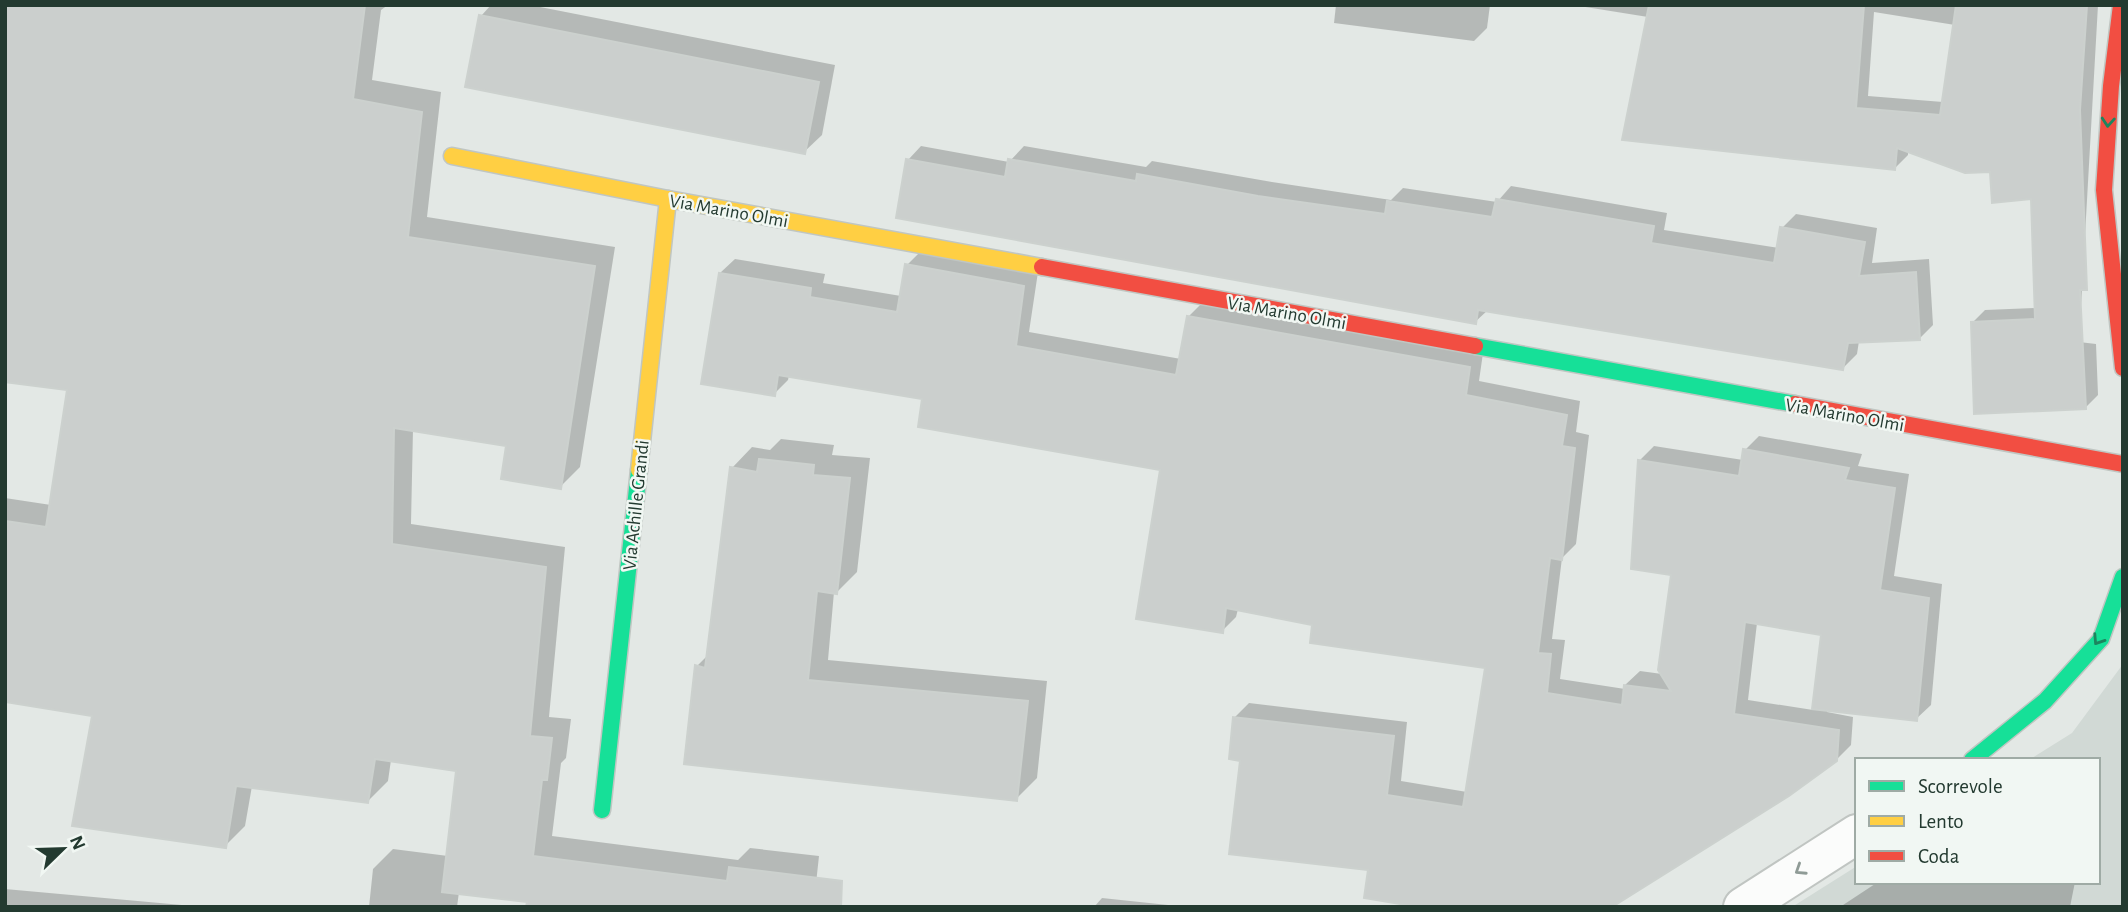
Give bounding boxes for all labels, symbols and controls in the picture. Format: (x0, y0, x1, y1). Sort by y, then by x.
one-way arrow (2101, 117, 2116, 128)
street label: Via Marino Olmi (668, 192, 790, 231)
street label: Via Marino Olmi (1226, 294, 1348, 333)
street label: Via Marino Olmi (1784, 396, 1906, 435)
street label: Via Achille Grandi (620, 439, 653, 571)
one-way arrow (2093, 632, 2106, 645)
legend (1855, 758, 2100, 884)
text: Scorrevole (1918, 776, 2003, 797)
text: Lento (1918, 811, 1964, 832)
north arrow (28, 814, 98, 884)
text: N (66, 833, 89, 853)
text: Coda (1918, 846, 1960, 867)
one-way arrow (1794, 862, 1807, 875)

